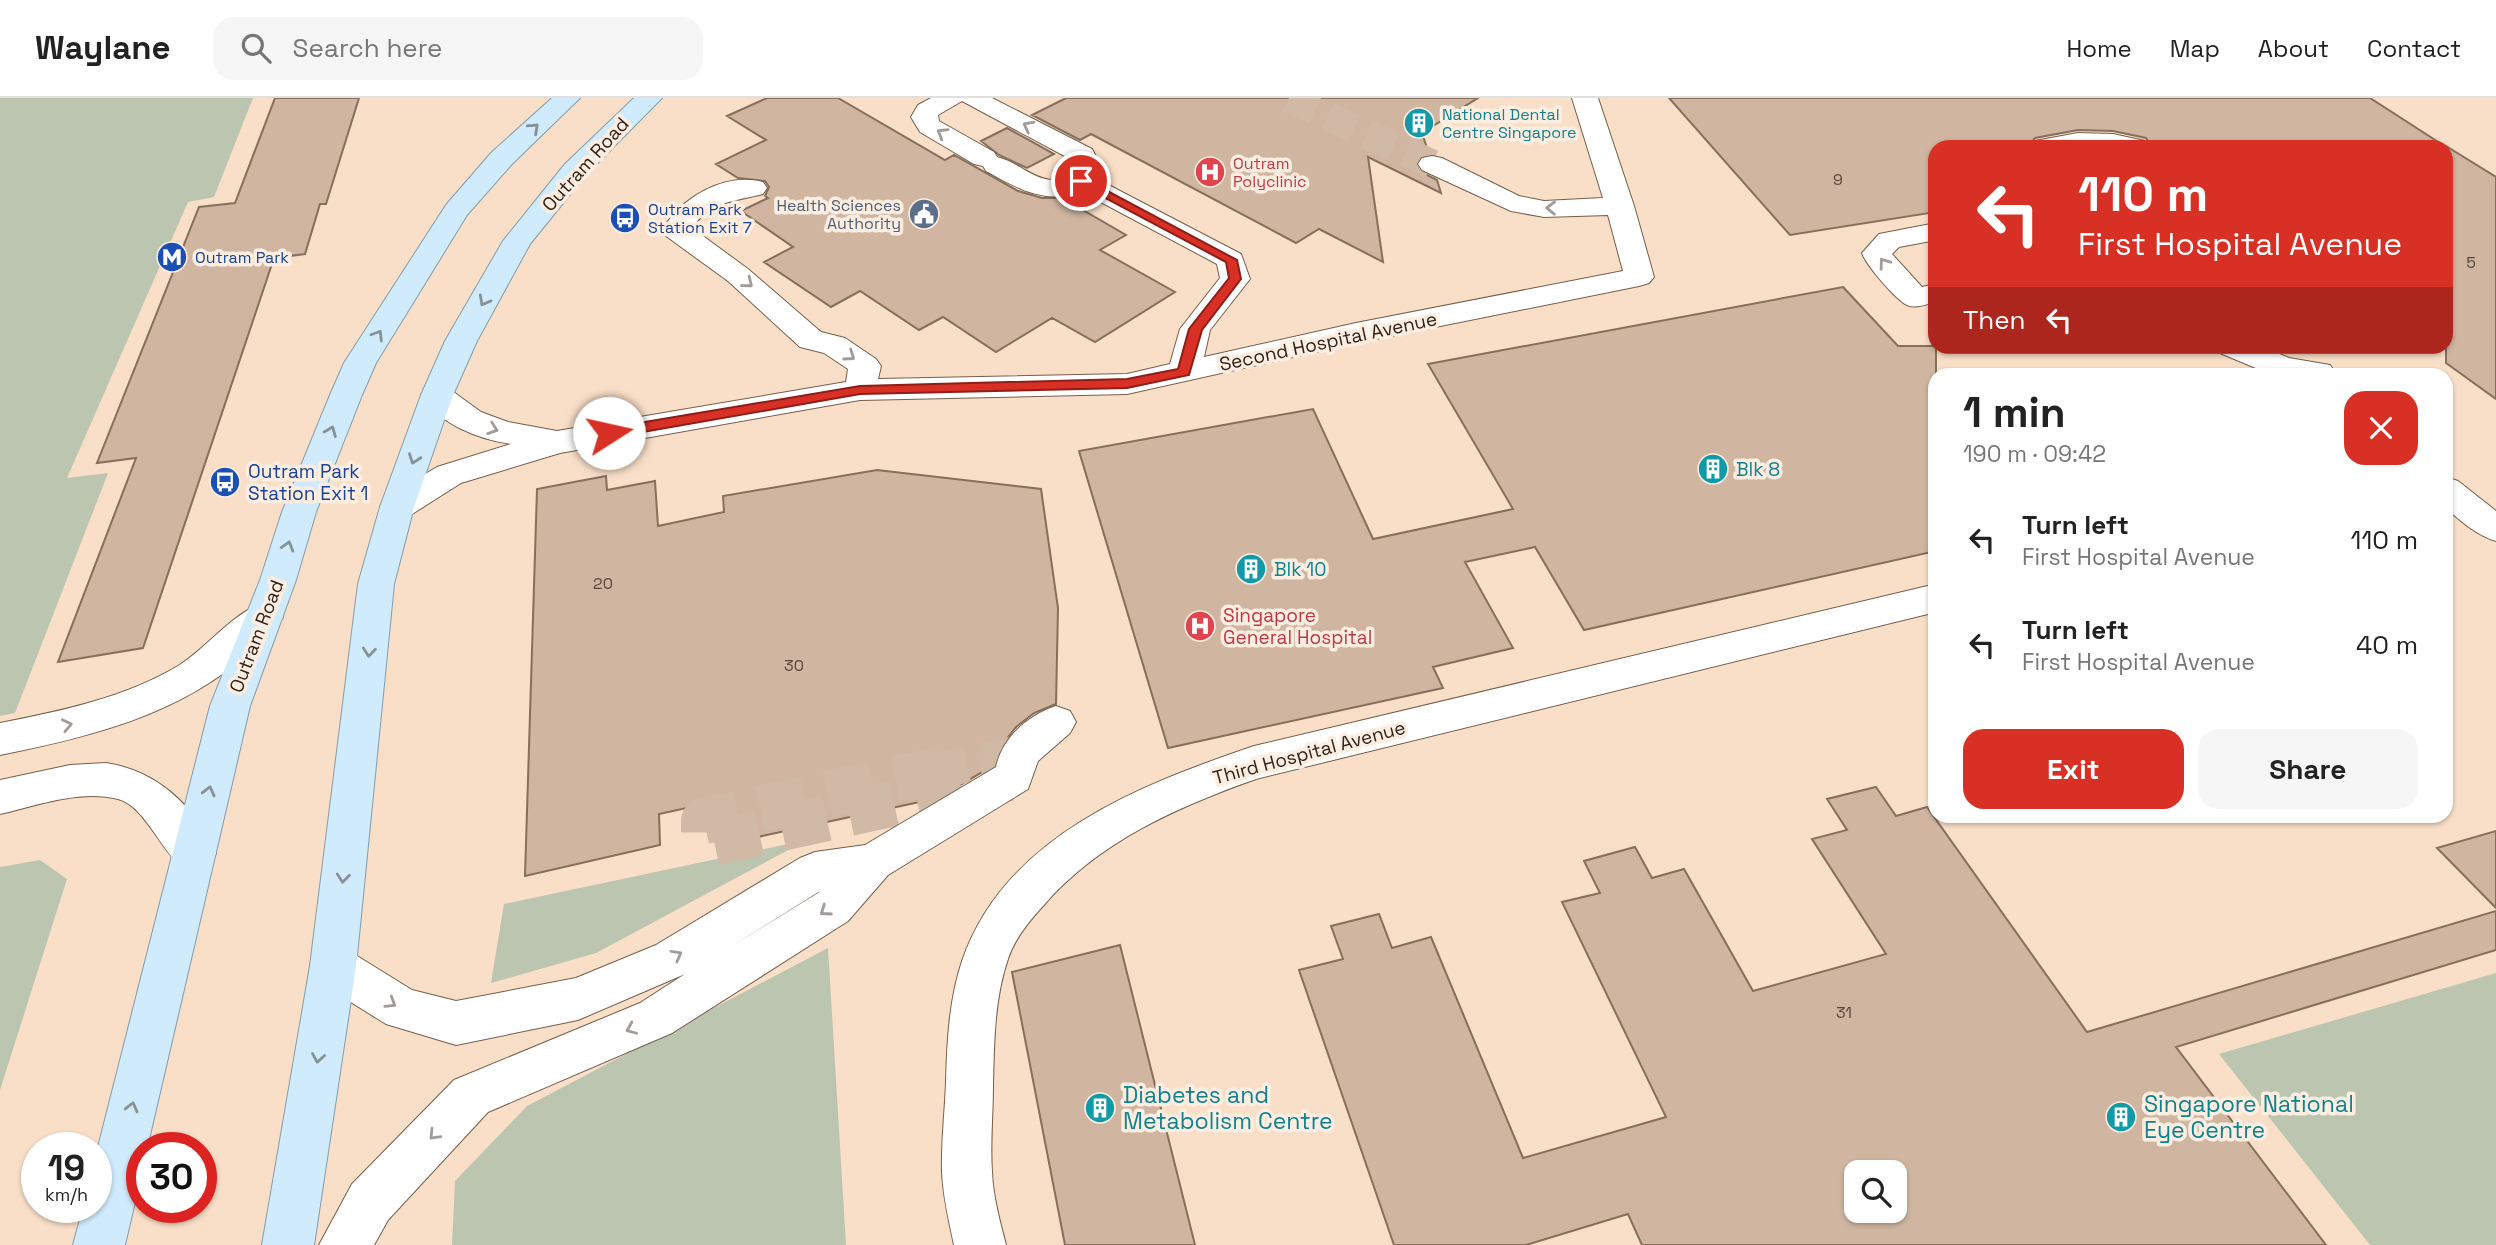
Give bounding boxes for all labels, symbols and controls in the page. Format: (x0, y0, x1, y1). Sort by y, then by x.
search box (213, 17, 703, 80)
text: Waylane (35, 27, 171, 69)
icon: search (237, 29, 275, 67)
text: Search here (293, 31, 442, 65)
text: Home (2066, 33, 2132, 64)
text: Map (2170, 33, 2220, 64)
text: About (2258, 33, 2329, 64)
text: Contact (2367, 33, 2461, 64)
place label: National Dental Centre Singapore (1442, 104, 1576, 143)
building icon: National Dental Centre Singapore (1402, 106, 1436, 140)
street label: Outram Road (536, 112, 634, 217)
one-way arrow (1023, 121, 1035, 134)
one-way arrow (526, 124, 539, 137)
one-way arrow (937, 129, 950, 142)
pin (1051, 151, 1111, 211)
place label: Outram Polyclinic (1233, 153, 1307, 192)
hospital icon: Outram Polyclinic (1193, 155, 1227, 189)
icon: arrive (1062, 162, 1100, 200)
text: 110 m (2078, 163, 2208, 225)
icon: left (1963, 168, 2054, 259)
house number: 9 (1833, 169, 1843, 190)
place label: Health Sciences Authority (777, 195, 901, 234)
public building icon: Health Sciences Authority (907, 197, 941, 231)
place label: Outram Park Station Exit 7 (648, 199, 752, 238)
one-way arrow (1546, 200, 1556, 216)
bus stop icon: Outram Park Station Exit 7 (608, 201, 642, 235)
text: First Hospital Avenue (2078, 224, 2402, 264)
metro station icon: Outram Park (155, 240, 189, 274)
place label: Outram Park (195, 247, 289, 268)
house number: 5 (2466, 252, 2476, 273)
one-way arrow (1880, 258, 1892, 271)
one-way arrow (739, 275, 752, 287)
one-way arrow (479, 293, 492, 306)
icon: left (2040, 301, 2078, 339)
text: Then (1963, 303, 2026, 337)
street label: Second Hospital Avenue (1217, 306, 1439, 377)
one-way arrow (369, 330, 382, 343)
one-way arrow (842, 348, 855, 360)
text: 1 min (1963, 386, 2066, 439)
button: close (2344, 391, 2418, 465)
position arrow (572, 396, 646, 470)
one-way arrow (487, 421, 499, 435)
one-way arrow (323, 425, 337, 437)
text: 190 m · 09:42 (1963, 439, 2106, 469)
building icon: Blk 8 (1696, 452, 1730, 486)
one-way arrow (408, 453, 422, 465)
place label: Blk 8 (1736, 457, 1780, 482)
place label: Outram Park Station Exit 1 (248, 459, 369, 506)
bus stop icon: Outram Park Station Exit 1 (208, 465, 242, 499)
text: Turn left (2022, 508, 2129, 542)
icon: left (1963, 521, 2001, 559)
text: 110 m (2351, 523, 2418, 557)
one-way arrow (280, 540, 295, 552)
text: First Hospital Avenue (2022, 542, 2255, 572)
building icon: Blk 10 (1234, 552, 1268, 586)
place label: Blk 10 (1274, 557, 1326, 582)
house number: 20 (593, 573, 613, 594)
street label: Outram Road (224, 576, 289, 696)
place label: Singapore General Hospital (1223, 603, 1372, 650)
hospital icon: Singapore General Hospital (1183, 609, 1217, 643)
text: Turn left (2022, 613, 2129, 647)
icon: left (1963, 626, 2001, 664)
text: 40 m (2356, 628, 2418, 662)
one-way arrow (361, 646, 376, 658)
text: First Hospital Avenue (2022, 647, 2255, 677)
house number: 30 (784, 655, 804, 676)
street label: Third Hospital Avenue (1210, 715, 1408, 790)
one-way arrow (61, 719, 73, 734)
button: Exit (1963, 729, 2184, 809)
button: Share (2198, 729, 2418, 809)
one-way arrow (201, 785, 216, 797)
one-way arrow (336, 872, 351, 884)
one-way arrow (820, 903, 833, 915)
one-way arrow (670, 950, 682, 963)
one-way arrow (383, 994, 396, 1007)
house number: 31 (1836, 1002, 1852, 1023)
one-way arrow (626, 1020, 638, 1034)
one-way arrow (311, 1052, 326, 1064)
place label: Diabetes and Metabolism Centre (1123, 1080, 1333, 1136)
place label: Singapore National Eye Centre (2144, 1089, 2354, 1145)
building icon: Diabetes and Metabolism Centre (1083, 1091, 1117, 1125)
building icon: Singapore National Eye Centre (2104, 1100, 2138, 1134)
one-way arrow (124, 1101, 138, 1113)
one-way arrow (429, 1127, 442, 1140)
speed limit sign: 30 (126, 1132, 217, 1223)
text: 19 (48, 1146, 85, 1190)
map controls (1844, 1160, 1907, 1223)
button: search (1844, 1160, 1907, 1223)
text: km/h (45, 1183, 88, 1206)

